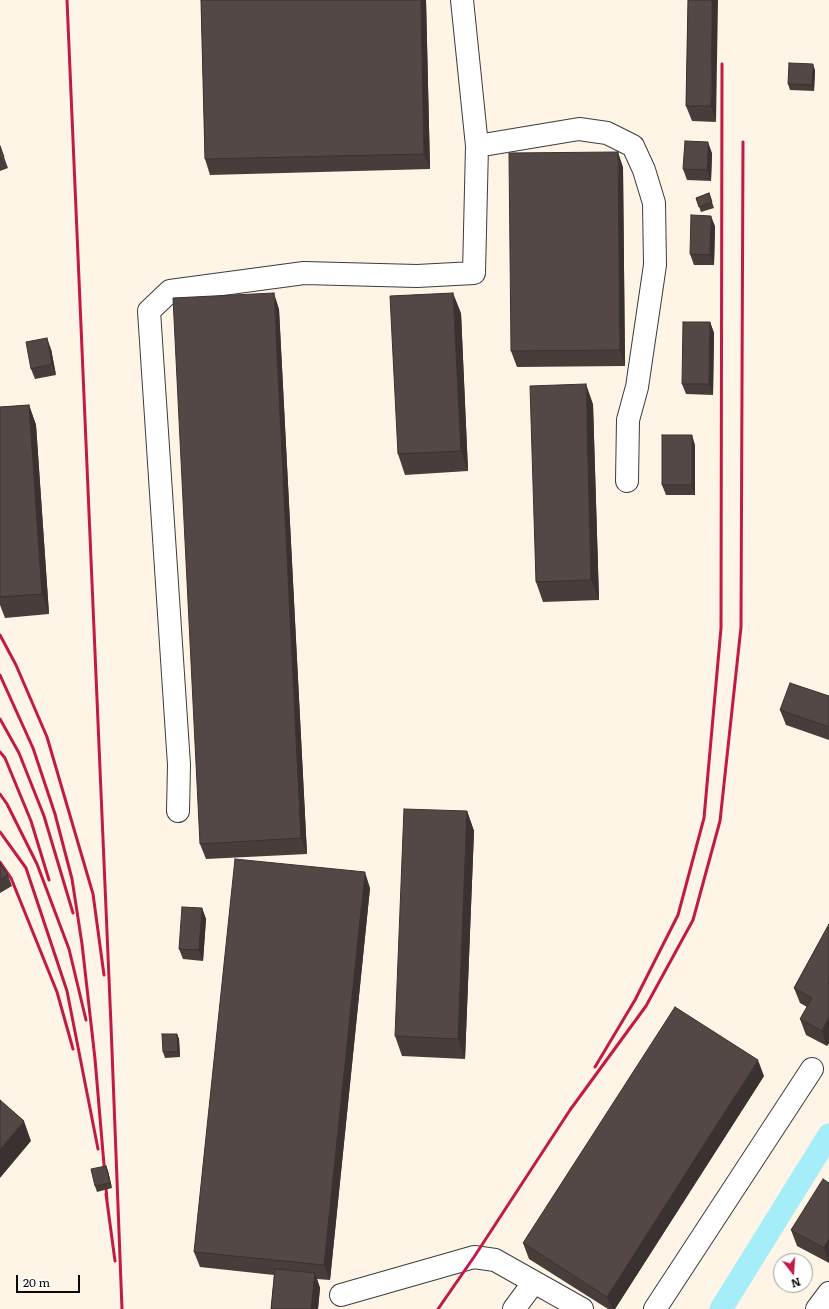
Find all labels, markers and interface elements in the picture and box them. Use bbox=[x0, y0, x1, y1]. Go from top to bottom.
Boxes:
north arrow bbox=[773, 1253, 813, 1293]
scale bar bbox=[18, 1267, 82, 1293]
text: 20 m bbox=[23, 1273, 50, 1291]
text: N bbox=[789, 1275, 803, 1293]

